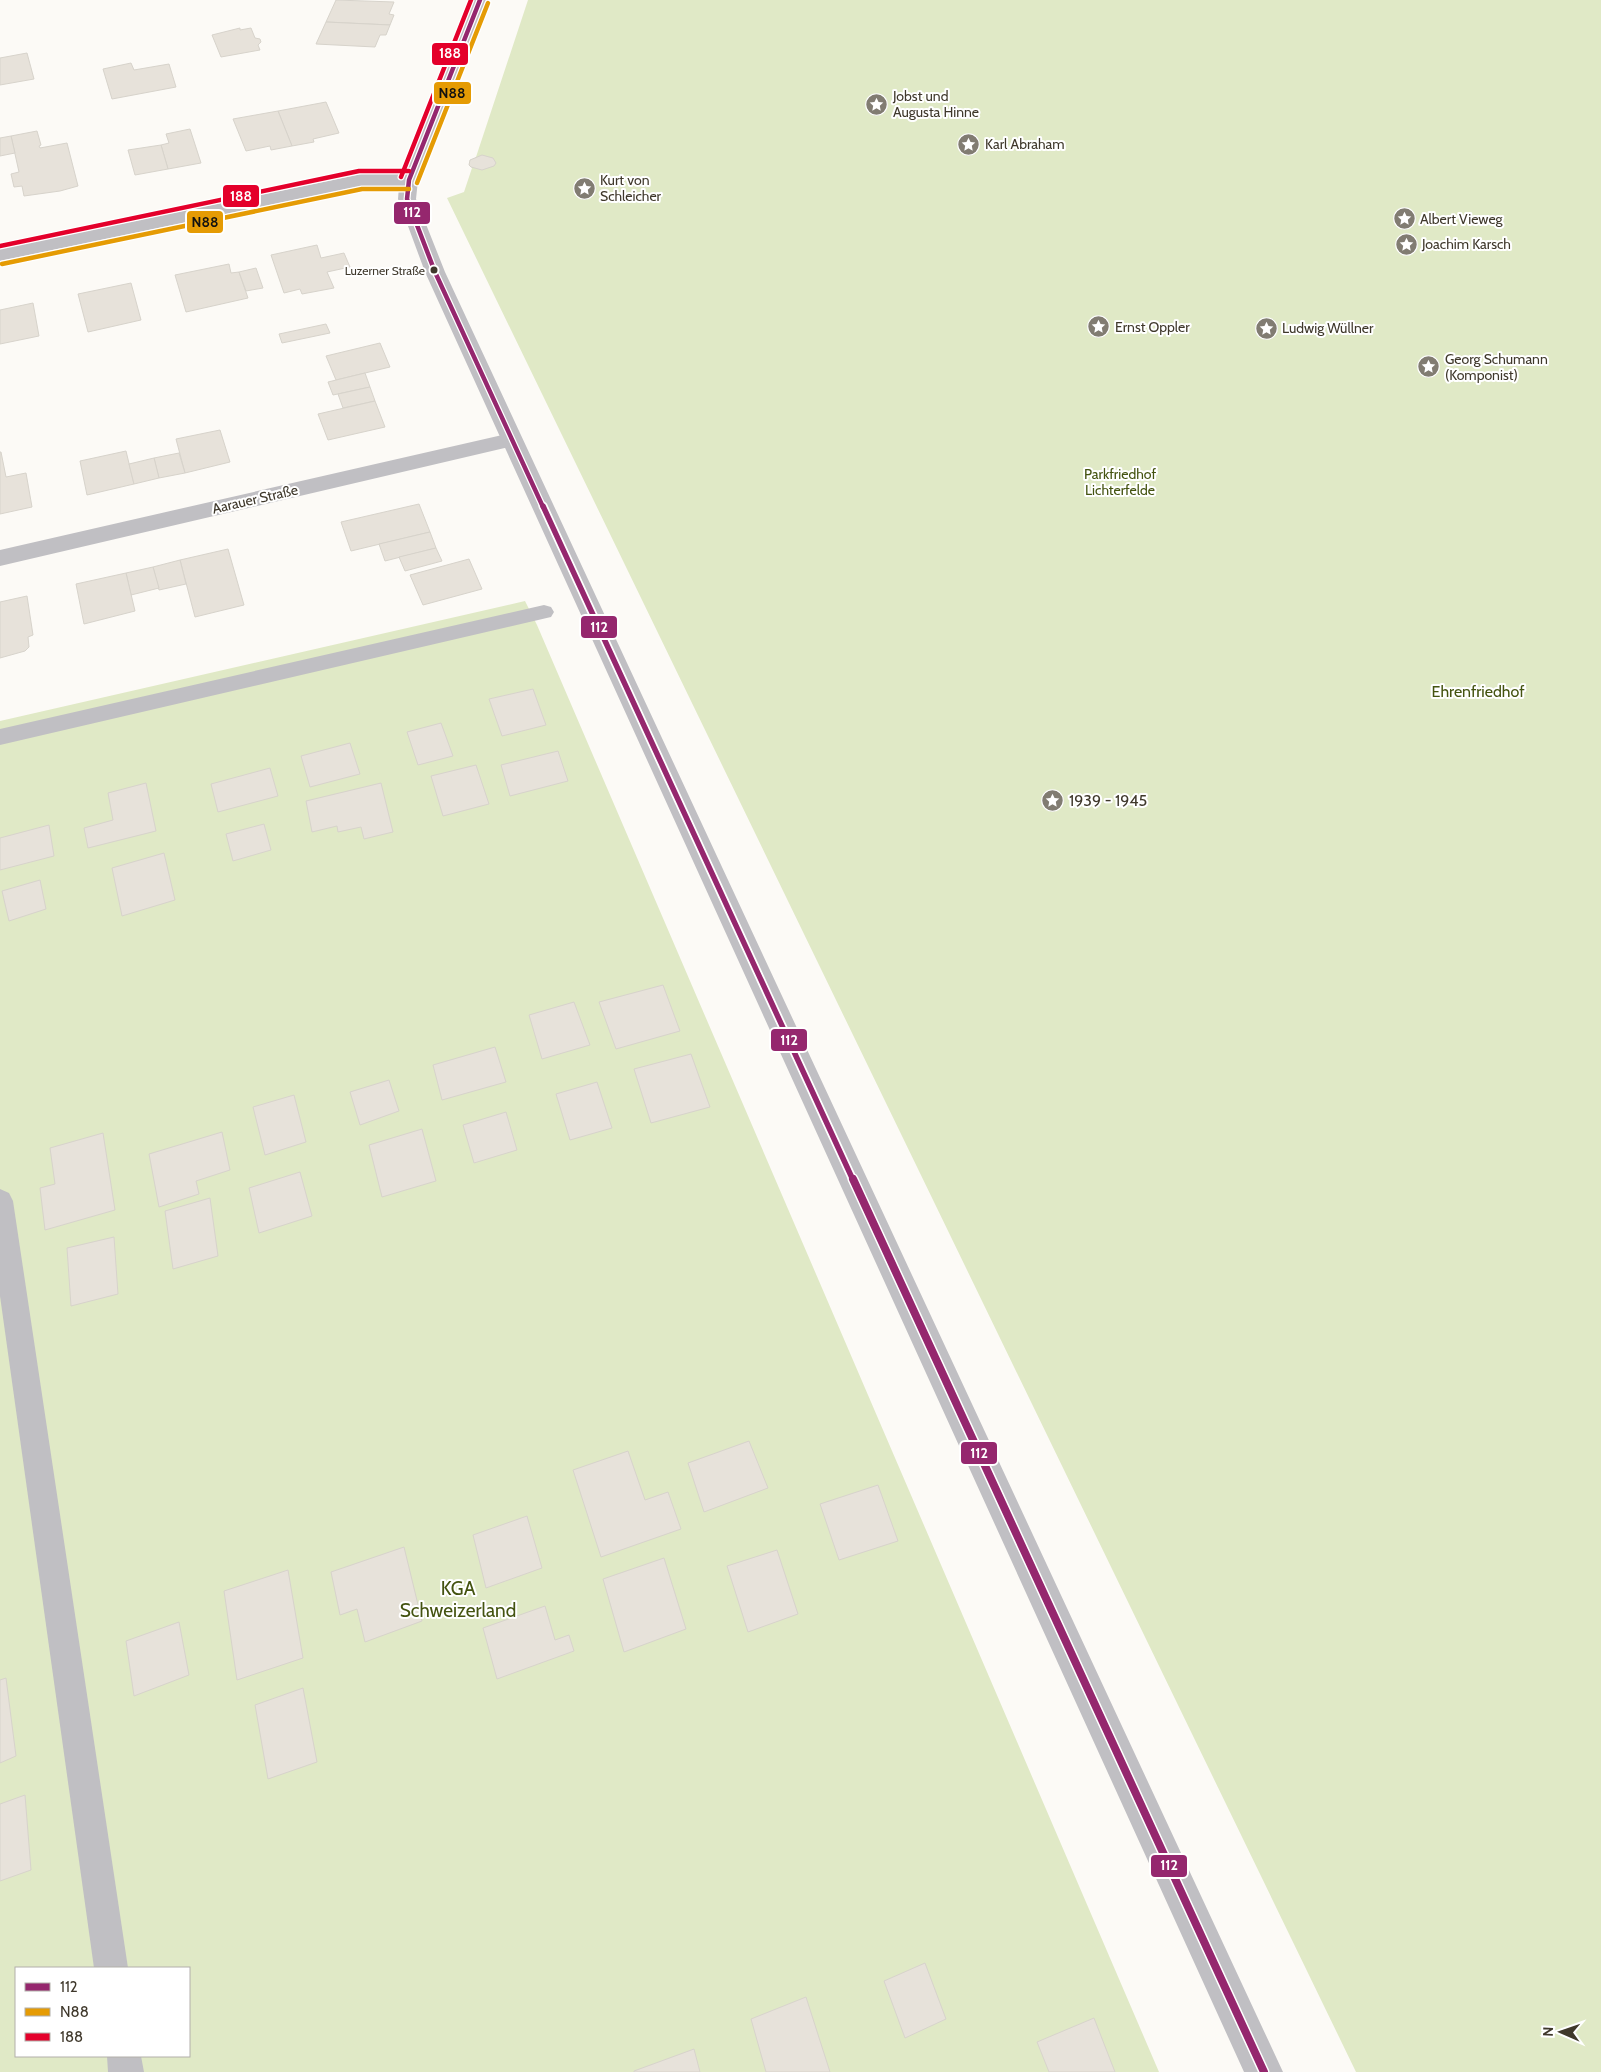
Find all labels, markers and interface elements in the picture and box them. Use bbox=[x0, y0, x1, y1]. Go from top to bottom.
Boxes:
line badge: 188 bbox=[431, 42, 469, 66]
text: 188 bbox=[439, 44, 461, 62]
line badge: N88 bbox=[433, 81, 472, 105]
text: N88 bbox=[439, 84, 465, 102]
place label: Jobst und Augusta Hinne bbox=[892, 87, 979, 121]
place icon: Jobst und Augusta Hinne bbox=[865, 92, 889, 116]
place icon: Karl Abraham bbox=[957, 132, 981, 156]
place label: Karl Abraham bbox=[985, 135, 1065, 153]
place label: Kurt von Schleicher bbox=[600, 171, 662, 205]
place icon: Kurt von Schleicher bbox=[572, 176, 596, 200]
line badge: 188 bbox=[222, 184, 260, 208]
text: 188 bbox=[230, 187, 252, 205]
line badge: 112 bbox=[393, 201, 431, 225]
text: 112 bbox=[403, 203, 421, 221]
place icon: Albert Vieweg bbox=[1392, 207, 1416, 231]
line badge: N88 bbox=[186, 210, 224, 234]
place label: Albert Vieweg bbox=[1420, 210, 1504, 228]
text: N88 bbox=[192, 213, 218, 231]
place icon: Joachim Karsch bbox=[1394, 232, 1418, 256]
place label: Joachim Karsch bbox=[1421, 235, 1511, 253]
place label: Luzerner Straße bbox=[345, 263, 425, 278]
marker: Luzerner Straße bbox=[429, 265, 439, 275]
place icon: Ernst Oppler bbox=[1087, 315, 1111, 339]
place icon: Ludwig Wüllner bbox=[1254, 316, 1278, 340]
place label: Ernst Oppler bbox=[1115, 318, 1190, 336]
place label: Ludwig Wüllner bbox=[1282, 319, 1374, 337]
place label: Georg Schumann (Komponist) bbox=[1445, 350, 1548, 384]
place icon: Georg Schumann (Komponist) bbox=[1417, 355, 1441, 379]
park label: Parkfriedhof Lichterfelde bbox=[1084, 465, 1156, 499]
street label: Aarauer Straße bbox=[210, 480, 300, 518]
line badge: 112 bbox=[580, 615, 618, 639]
text: 112 bbox=[590, 618, 608, 636]
park label: Ehrenfriedhof bbox=[1432, 682, 1525, 701]
place icon: 1939 - 1945 bbox=[1041, 788, 1065, 812]
place label: 1939 - 1945 bbox=[1069, 791, 1147, 810]
line badge: 112 bbox=[770, 1028, 808, 1052]
text: 112 bbox=[780, 1031, 798, 1049]
line badge: 112 bbox=[960, 1441, 998, 1465]
text: 112 bbox=[970, 1444, 988, 1462]
park label: KGA Schweizerland bbox=[400, 1577, 516, 1622]
line badge: 112 bbox=[1150, 1854, 1188, 1878]
text: 112 bbox=[1160, 1856, 1178, 1874]
legend bbox=[15, 1967, 190, 2057]
text: 112 bbox=[60, 1978, 78, 1996]
text: N88 bbox=[60, 2003, 89, 2021]
north arrow bbox=[1536, 2007, 1586, 2057]
text: N bbox=[1539, 2026, 1557, 2037]
text: 188 bbox=[60, 2028, 83, 2046]

